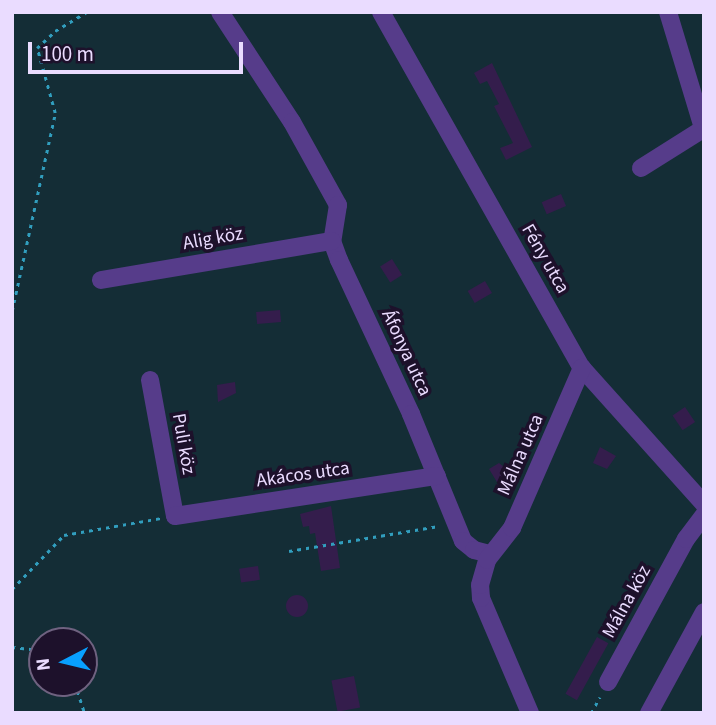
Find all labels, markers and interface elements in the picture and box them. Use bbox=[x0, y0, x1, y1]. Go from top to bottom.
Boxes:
scale bar bbox=[32, 28, 247, 72]
text: 100 m bbox=[41, 39, 94, 69]
street label: Fény utca bbox=[516, 220, 574, 298]
street label: Alig köz bbox=[181, 223, 245, 255]
street label: Áfonya utca bbox=[376, 306, 436, 400]
street label: Málna utca bbox=[493, 411, 549, 499]
street label: Puli köz bbox=[166, 412, 200, 476]
street label: Akácos utca bbox=[255, 457, 351, 493]
street label: Málna köz bbox=[598, 562, 656, 642]
north arrow bbox=[28, 627, 98, 697]
text: N bbox=[29, 656, 58, 672]

